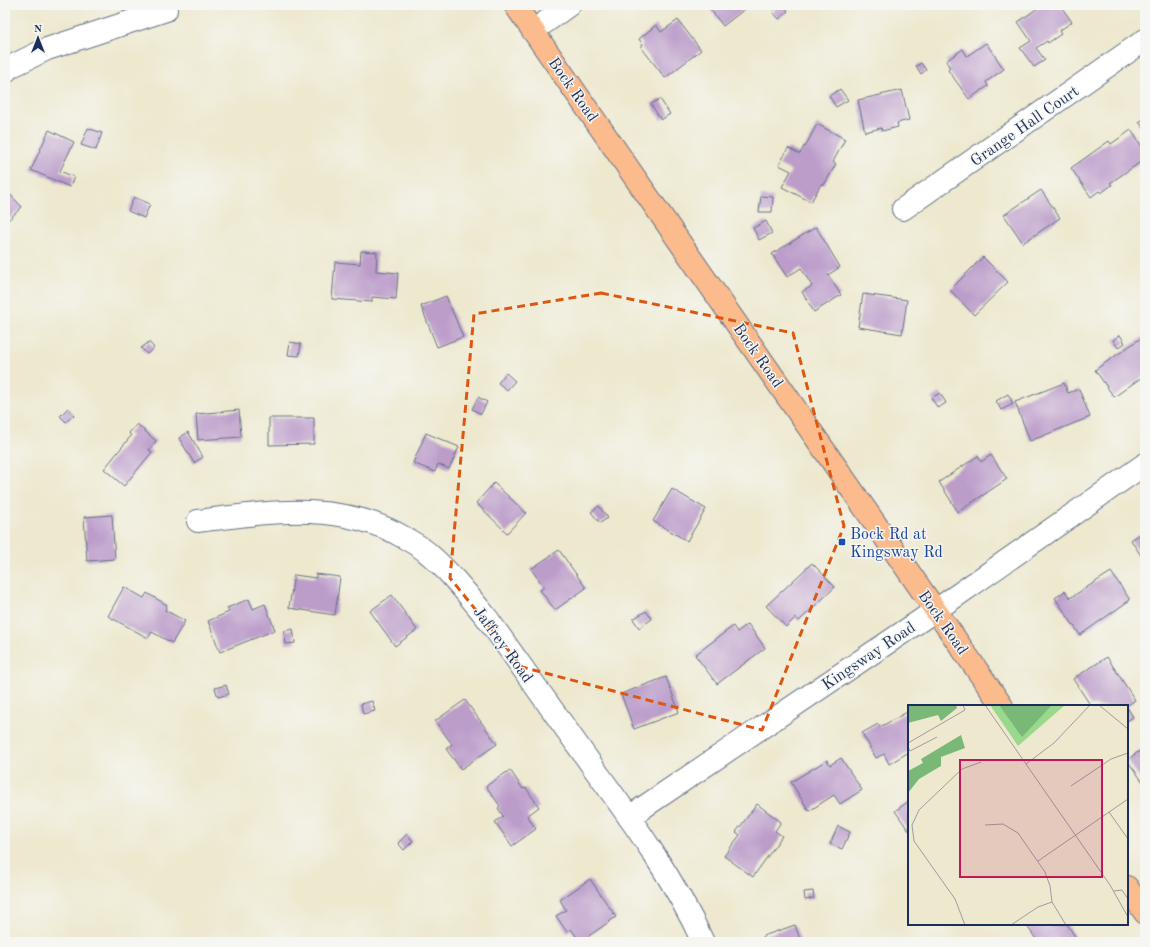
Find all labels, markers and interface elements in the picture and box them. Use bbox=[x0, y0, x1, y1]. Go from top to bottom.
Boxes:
north arrow bbox=[18, 18, 58, 58]
text: N bbox=[34, 24, 43, 35]
street label: Bock Road bbox=[544, 55, 600, 125]
street label: Grange Hall Court bbox=[968, 83, 1083, 170]
street label: Bock Road bbox=[729, 321, 785, 391]
place label: Bock Rd at Kingsway Rd bbox=[850, 527, 943, 561]
marker: Bock Rd at Kingsway Rd bbox=[837, 537, 847, 547]
street label: Bock Road bbox=[914, 588, 970, 658]
street label: Jaffrey Road bbox=[470, 604, 535, 686]
street label: Kingsway Road bbox=[820, 620, 919, 694]
inset map bbox=[908, 705, 1128, 925]

